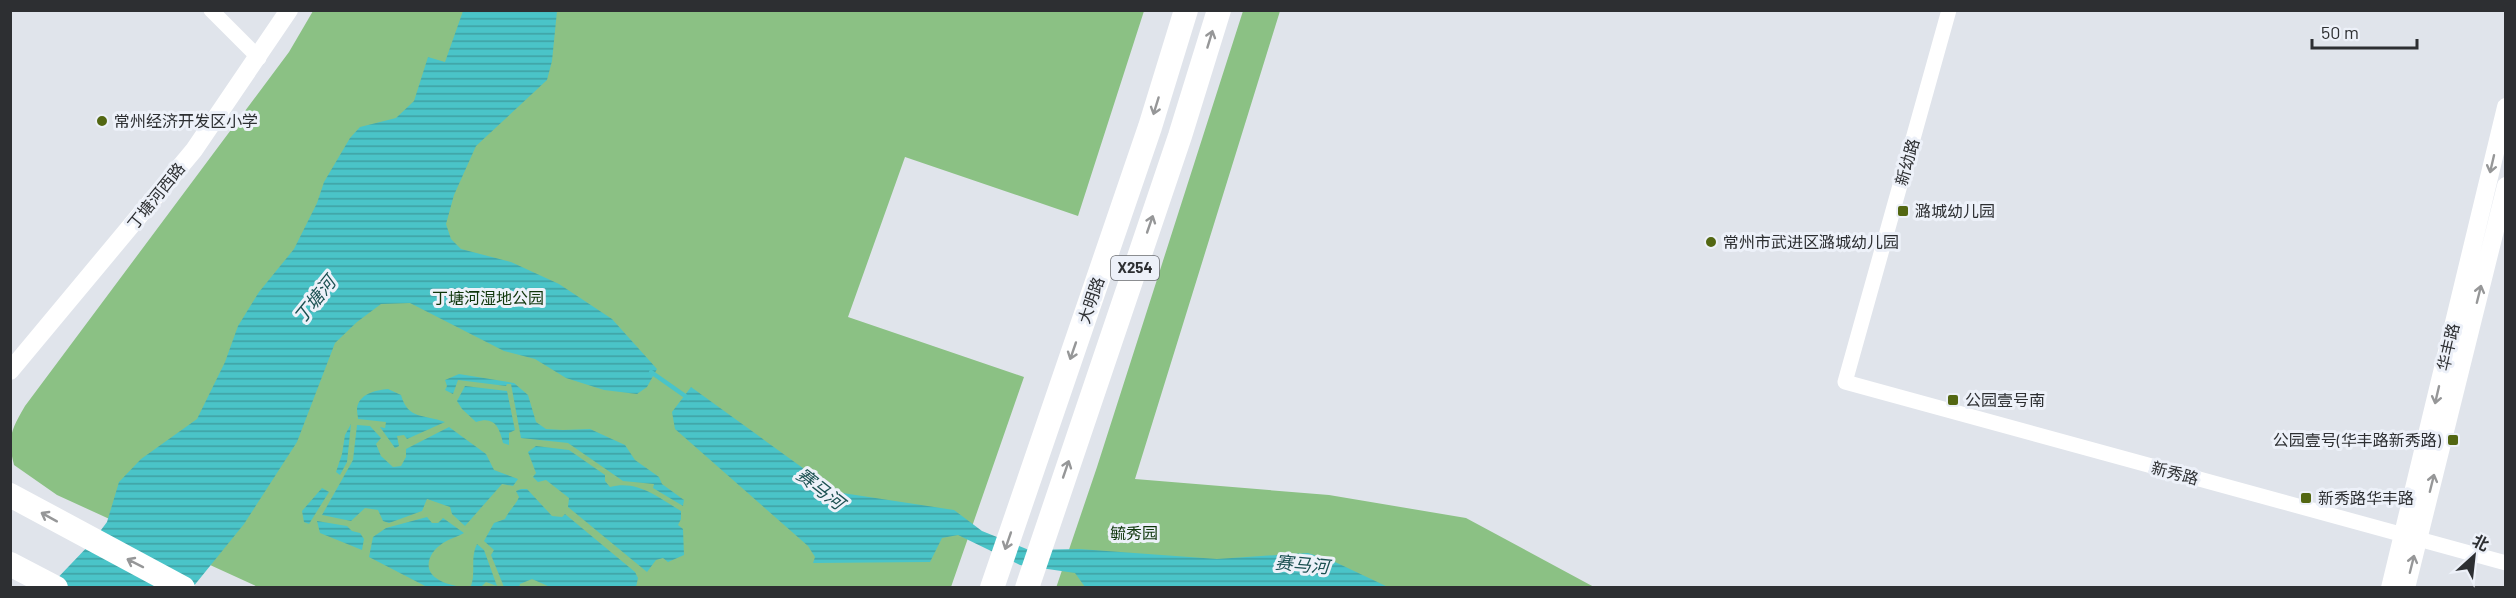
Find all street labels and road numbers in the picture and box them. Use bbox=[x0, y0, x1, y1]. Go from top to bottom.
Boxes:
street label: 新幼路 bbox=[1891, 136, 1922, 188]
street label: 丁塘河西路 bbox=[123, 159, 188, 233]
road number: X254 bbox=[1111, 256, 1159, 280]
street label: 大明路 bbox=[1074, 274, 1107, 326]
street label: 华丰路 bbox=[2433, 321, 2462, 372]
street label: 新秀路 bbox=[2149, 457, 2201, 488]

